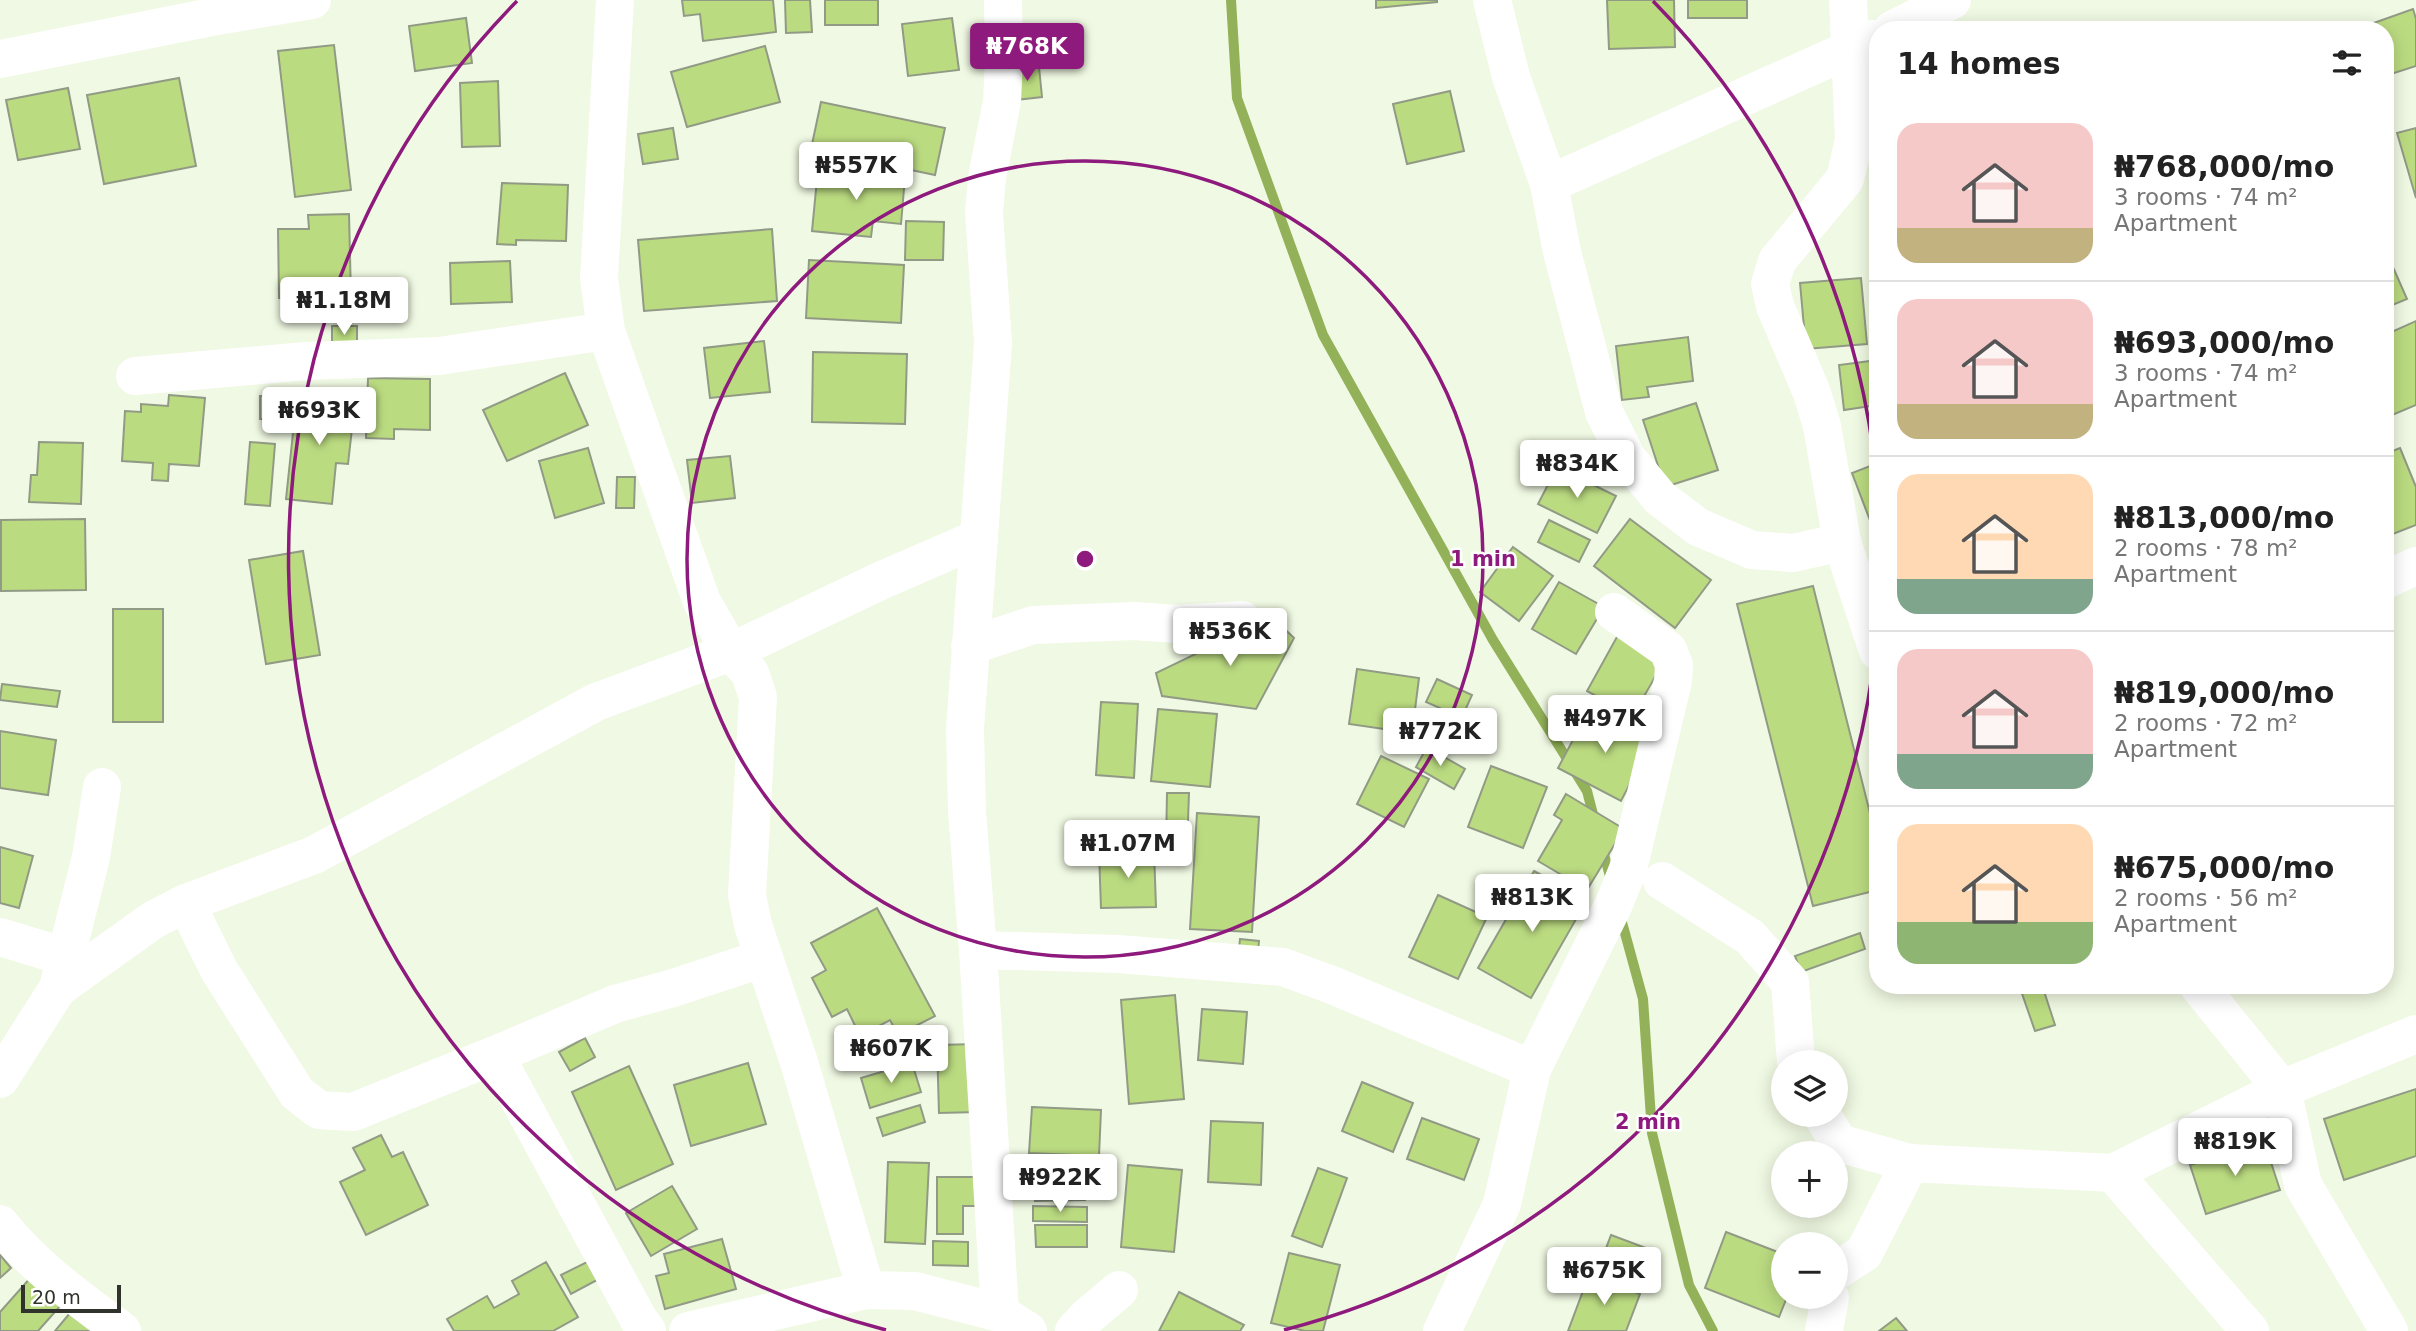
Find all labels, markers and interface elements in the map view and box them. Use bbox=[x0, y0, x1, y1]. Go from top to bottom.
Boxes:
pin: ₦768K bbox=[978, 24, 1076, 83]
text: ₦768K bbox=[986, 33, 1068, 59]
icon: filters bbox=[2328, 44, 2366, 82]
text: 14 homes bbox=[1897, 46, 2061, 81]
pin: ₦557K bbox=[807, 142, 905, 202]
text: ₦768,000/mo bbox=[2114, 149, 2334, 184]
icon: home bbox=[1953, 151, 2037, 235]
text: ₦557K bbox=[815, 152, 897, 178]
text: 3 rooms · 74 m² bbox=[2114, 184, 2298, 210]
text: Apartment bbox=[2114, 210, 2237, 236]
pin: ₦1.18M bbox=[287, 278, 401, 337]
text: ₦1.18M bbox=[296, 287, 392, 313]
text: ₦693,000/mo bbox=[2114, 325, 2334, 360]
icon: home bbox=[1953, 327, 2037, 411]
text: 3 rooms · 74 m² bbox=[2114, 360, 2298, 386]
text: Apartment bbox=[2114, 386, 2237, 412]
pin: ₦693K bbox=[270, 388, 368, 447]
text: ₦693K bbox=[278, 397, 360, 423]
pin: ₦834K bbox=[1528, 440, 1626, 500]
text: ₦834K bbox=[1536, 450, 1618, 476]
text: ₦813,000/mo bbox=[2114, 500, 2334, 535]
icon: home bbox=[1953, 502, 2037, 586]
text: 2 rooms · 78 m² bbox=[2114, 535, 2298, 561]
centre of rings bbox=[1073, 547, 1097, 571]
text: 1 min bbox=[1450, 547, 1516, 571]
text: Apartment bbox=[2114, 561, 2237, 587]
pin: ₦536K bbox=[1181, 608, 1279, 668]
text: ₦536K bbox=[1189, 618, 1271, 644]
text: ₦819,000/mo bbox=[2114, 675, 2334, 710]
icon: home bbox=[1953, 677, 2037, 761]
pin: ₦497K bbox=[1556, 696, 1654, 755]
text: ₦497K bbox=[1564, 705, 1646, 731]
pin: ₦772K bbox=[1391, 708, 1489, 768]
text: 2 rooms · 72 m² bbox=[2114, 710, 2298, 736]
text: ₦772K bbox=[1399, 718, 1481, 744]
text: Apartment bbox=[2114, 736, 2237, 762]
pin: ₦1.07M bbox=[1071, 820, 1185, 880]
text: ₦1.07M bbox=[1080, 830, 1176, 856]
text: ₦675,000/mo bbox=[2114, 850, 2334, 885]
icon: home bbox=[1953, 852, 2037, 936]
pin: ₦813K bbox=[1483, 874, 1581, 934]
text: ₦813K bbox=[1491, 884, 1573, 910]
text: 2 rooms · 56 m² bbox=[2114, 885, 2298, 911]
text: Apartment bbox=[2114, 911, 2237, 937]
pin: ₦607K bbox=[842, 1026, 940, 1085]
text: ₦607K bbox=[850, 1035, 932, 1061]
map controls bbox=[1771, 1050, 1848, 1309]
button: layers bbox=[1771, 1050, 1848, 1127]
text: 2 min bbox=[1615, 1110, 1681, 1134]
pin: ₦819K bbox=[2186, 1118, 2284, 1178]
text: ₦819K bbox=[2194, 1128, 2276, 1154]
button: + bbox=[1771, 1141, 1848, 1218]
pin: ₦922K bbox=[1011, 1154, 1109, 1214]
text: ₦922K bbox=[1019, 1164, 1101, 1190]
button: − bbox=[1771, 1232, 1848, 1309]
pin: ₦675K bbox=[1555, 1248, 1653, 1307]
text: ₦675K bbox=[1563, 1257, 1645, 1283]
scale bar bbox=[21, 1282, 121, 1314]
text: 20 m bbox=[32, 1286, 81, 1308]

